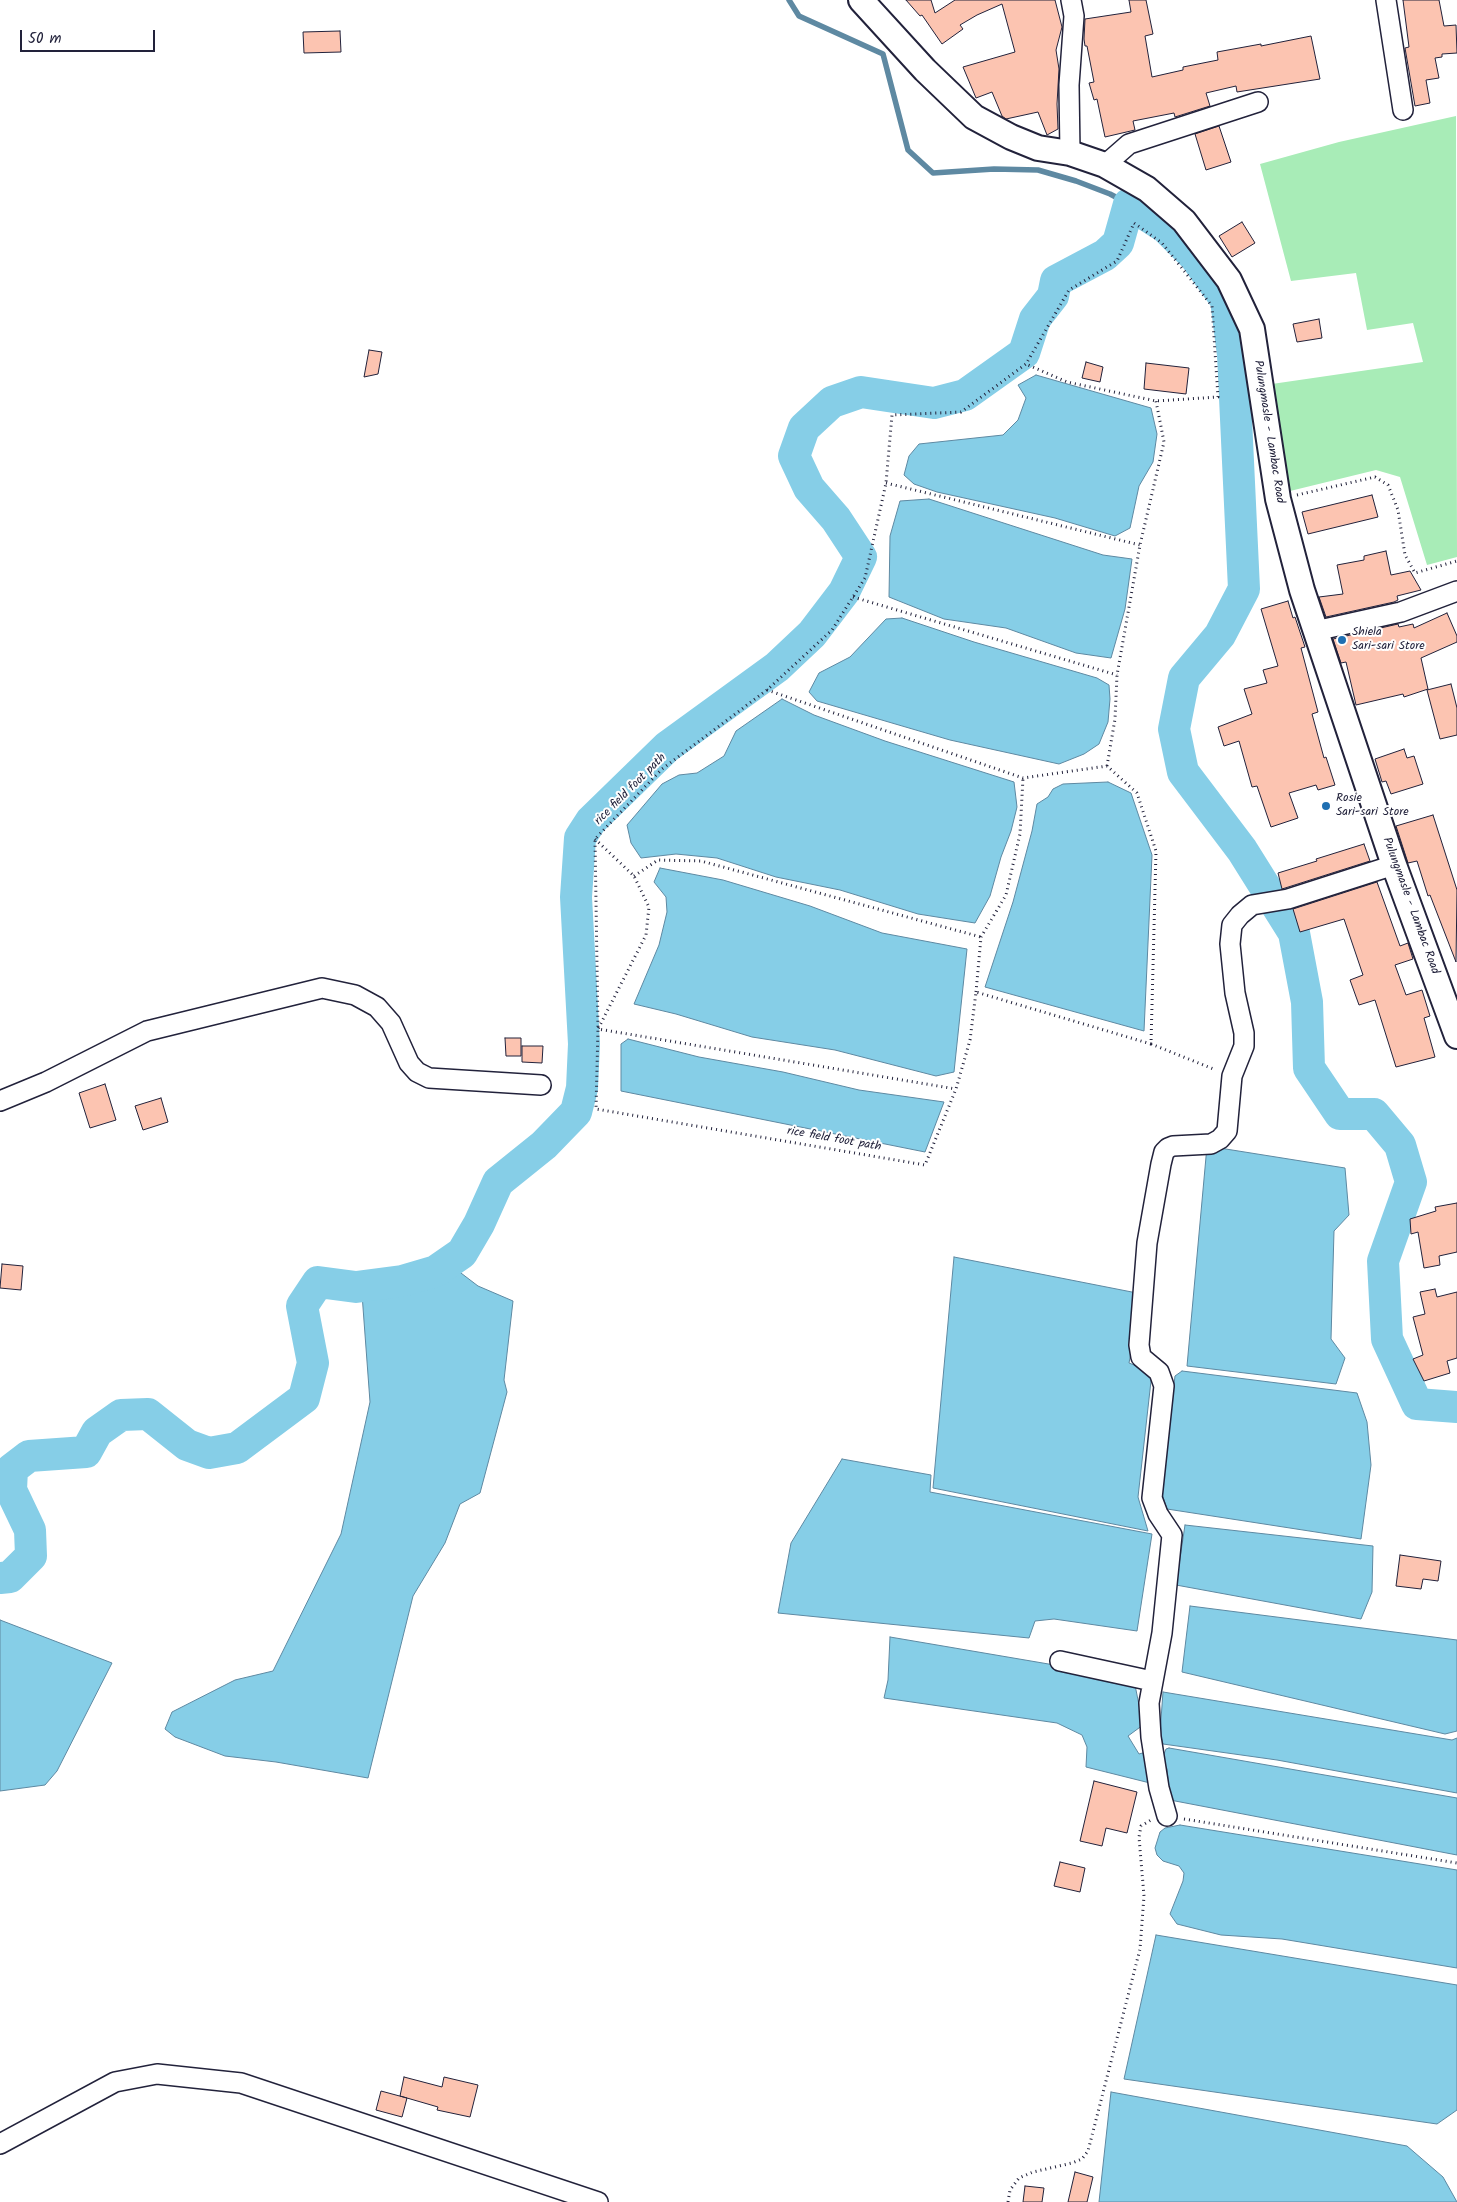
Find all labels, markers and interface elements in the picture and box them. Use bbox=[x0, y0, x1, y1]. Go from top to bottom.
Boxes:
scale bar bbox=[22, 20, 158, 52]
text: 50 m bbox=[28, 27, 62, 51]
street label: Pulungmasle - Lambac Road bbox=[1250, 359, 1286, 505]
place label: Shiela Sari-sari Store bbox=[1352, 626, 1425, 654]
marker: Shiela Sari-sari Store bbox=[1336, 634, 1348, 646]
street label: rice field foot path bbox=[592, 751, 670, 829]
place label: Rosie Sari-sari Store bbox=[1336, 792, 1409, 820]
marker: Rosie Sari-sari Store bbox=[1320, 800, 1332, 812]
street label: Pulungmasle - Lambac Road bbox=[1378, 836, 1442, 976]
street label: rice field foot path bbox=[786, 1125, 882, 1155]

